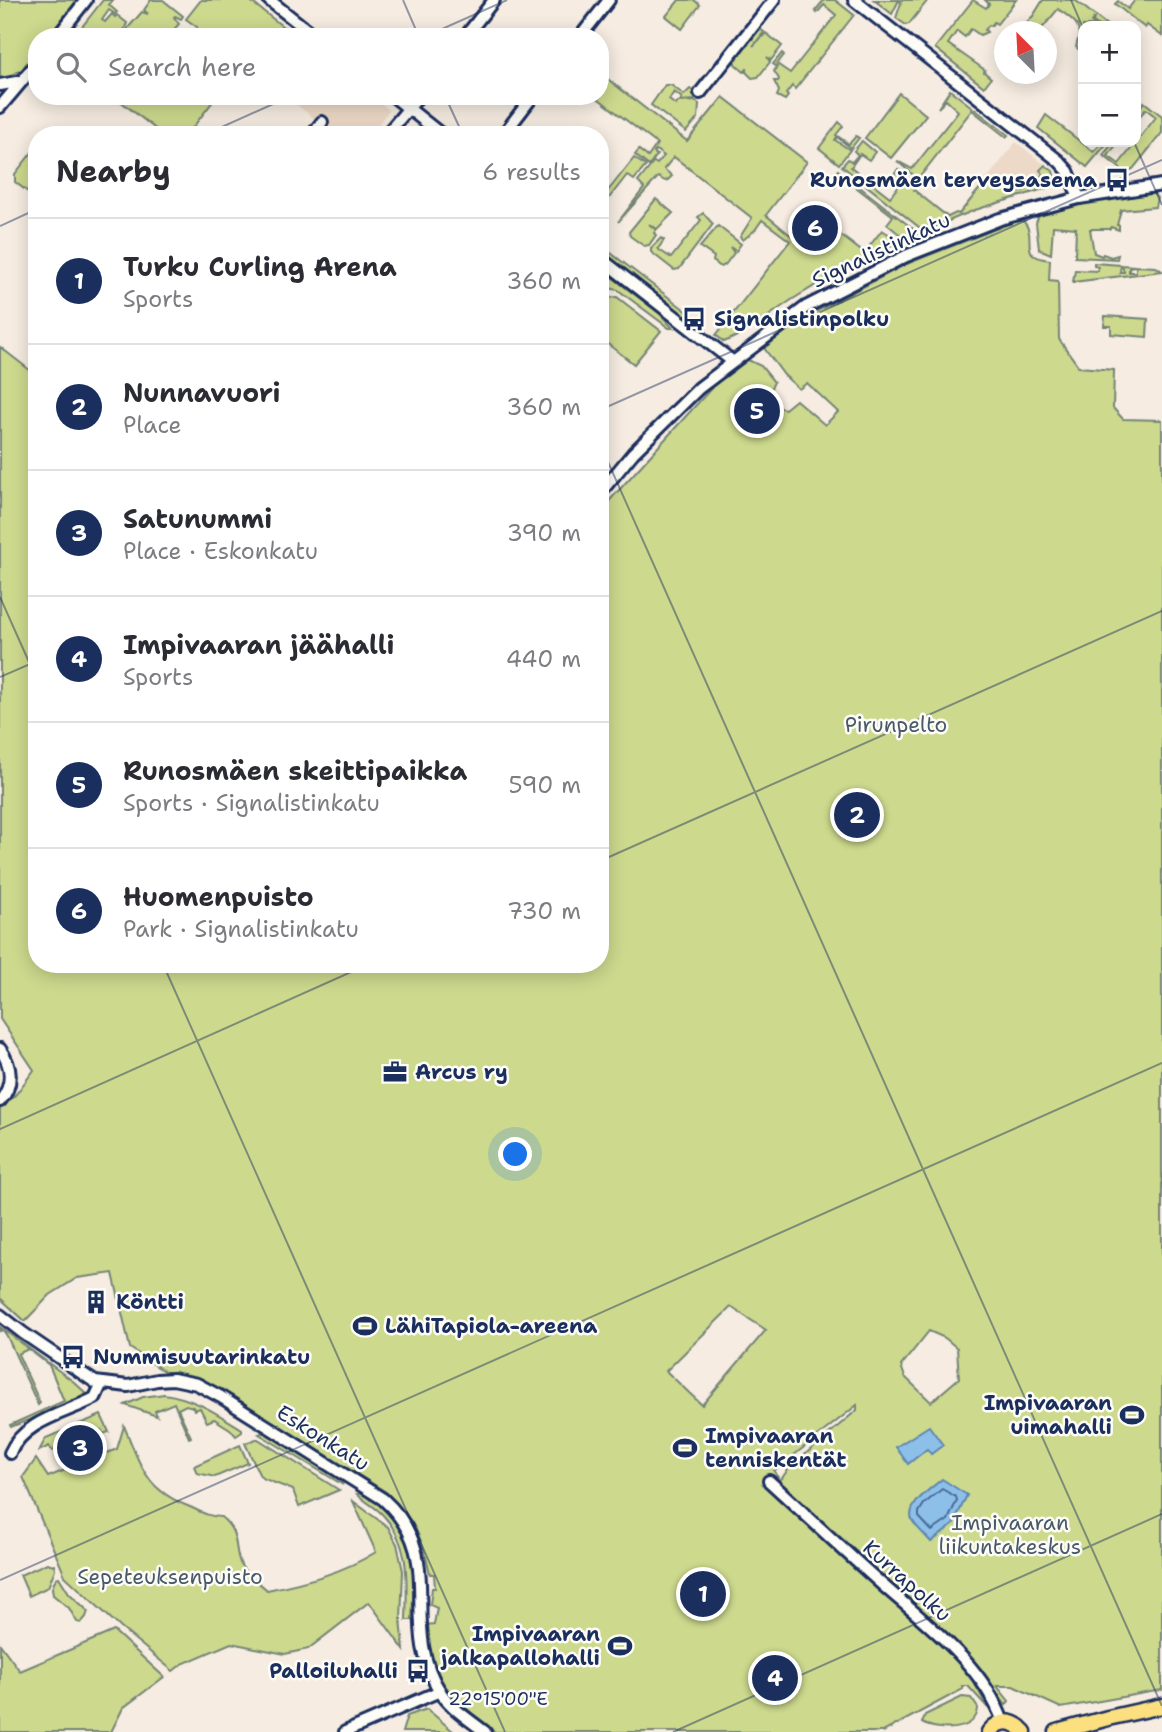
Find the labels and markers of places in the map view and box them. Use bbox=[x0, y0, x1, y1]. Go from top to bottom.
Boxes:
place label: Runosmäen terveysasema bbox=[810, 166, 1098, 194]
bus stop icon: Runosmäen terveysasema bbox=[1103, 166, 1131, 194]
pin: 6 bbox=[792, 202, 838, 254]
bus stop icon: Signalistinpolku bbox=[680, 305, 708, 333]
place label: Signalistinpolku bbox=[714, 305, 889, 333]
pin: 5 bbox=[734, 385, 780, 437]
pin: 2 bbox=[834, 789, 880, 841]
office icon: Arcus ry bbox=[381, 1058, 409, 1086]
place label: Arcus ry bbox=[415, 1058, 508, 1086]
building icon: Köntti bbox=[82, 1288, 110, 1316]
place label: Köntti bbox=[116, 1288, 184, 1316]
sports icon: LähiTapiola-areena bbox=[351, 1312, 379, 1340]
place label: LähiTapiola-areena bbox=[385, 1312, 598, 1340]
bus stop icon: Nummisuutarinkatu bbox=[59, 1343, 87, 1371]
place label: Nummisuutarinkatu bbox=[93, 1343, 310, 1371]
place label: Impivaaran uimahalli bbox=[984, 1389, 1112, 1441]
sports icon: Impivaaran uimahalli bbox=[1118, 1401, 1146, 1429]
pin: 3 bbox=[57, 1422, 103, 1474]
place label: Impivaaran tenniskentät bbox=[705, 1422, 847, 1474]
sports icon: Impivaaran tenniskentät bbox=[671, 1434, 699, 1462]
pin: 1 bbox=[680, 1568, 726, 1620]
place label: Impivaaran jalkapallohalli bbox=[440, 1620, 600, 1672]
sports icon: Impivaaran jalkapallohalli bbox=[606, 1632, 634, 1660]
pin: 4 bbox=[752, 1652, 798, 1704]
place label: Palloiluhalli bbox=[269, 1657, 398, 1685]
bus stop icon: Palloiluhalli bbox=[404, 1657, 432, 1685]

